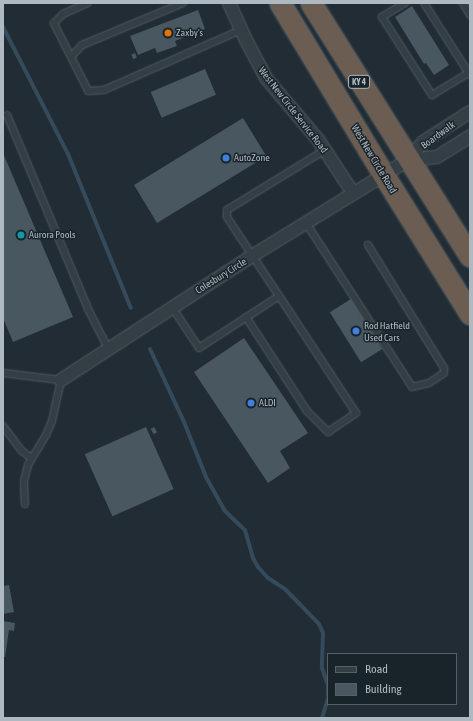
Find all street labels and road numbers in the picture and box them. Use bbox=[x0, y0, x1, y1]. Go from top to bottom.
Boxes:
street label: West New Circle Service Road bbox=[256, 65, 330, 155]
road number: KY 4 bbox=[348, 75, 370, 89]
street label: Boardwalk bbox=[419, 119, 457, 151]
street label: West New Circle Road bbox=[349, 123, 399, 195]
street label: Colesbury Circle bbox=[193, 255, 249, 297]

